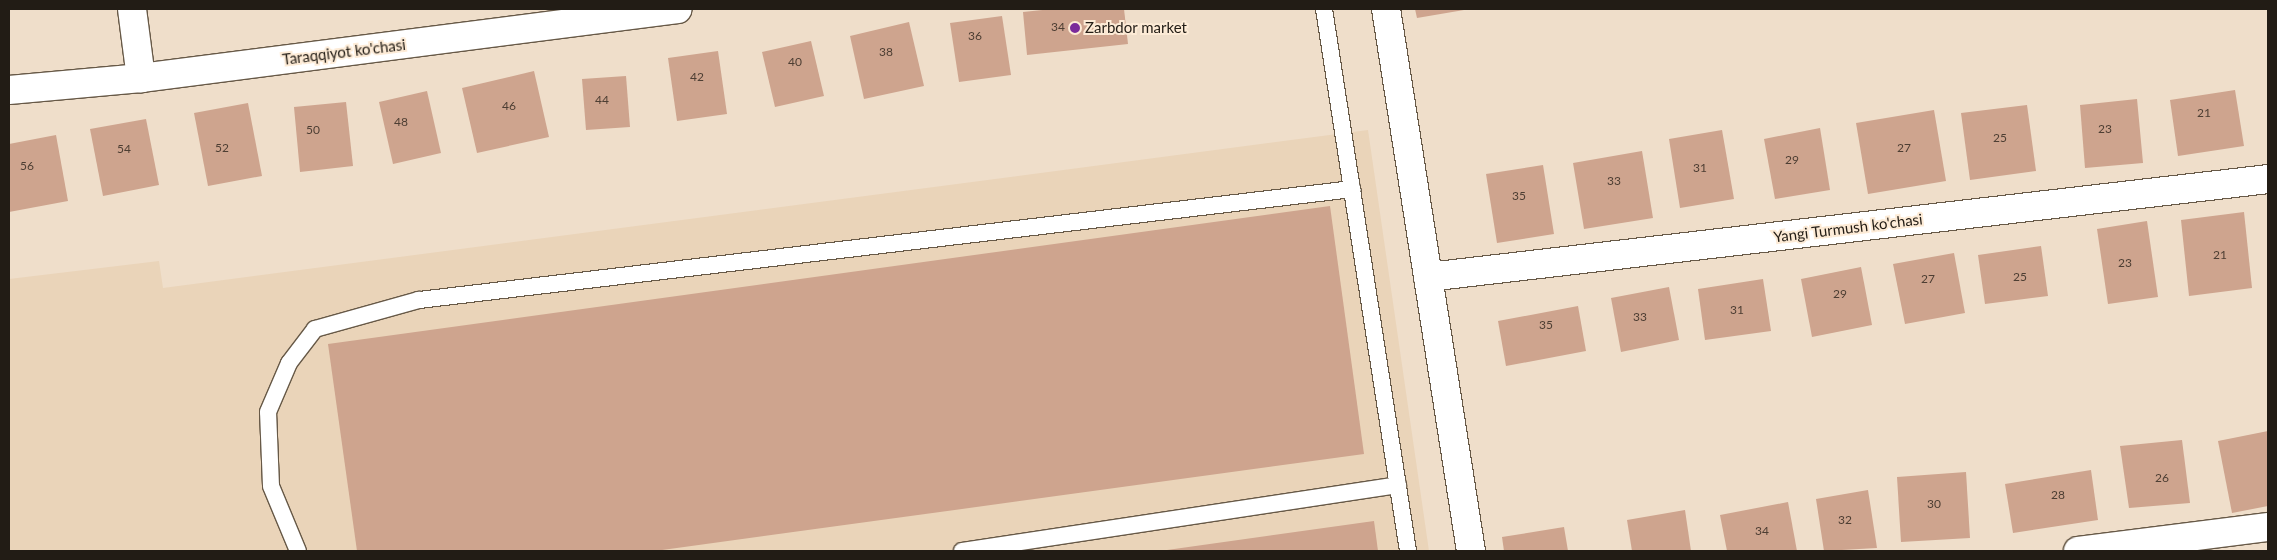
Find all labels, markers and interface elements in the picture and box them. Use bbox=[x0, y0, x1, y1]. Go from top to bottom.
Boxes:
place label: Zarbdor market bbox=[1085, 19, 1187, 37]
house number: 34 bbox=[1051, 20, 1065, 34]
marker: Zarbdor market bbox=[1069, 22, 1081, 34]
house number: 36 bbox=[968, 29, 982, 43]
street label: Taraqqiyot ko'chasi bbox=[281, 36, 407, 68]
house number: 38 bbox=[879, 45, 893, 59]
house number: 40 bbox=[788, 55, 802, 69]
house number: 42 bbox=[690, 70, 704, 84]
house number: 44 bbox=[595, 93, 609, 107]
house number: 46 bbox=[502, 99, 516, 113]
house number: 21 bbox=[2197, 106, 2211, 120]
house number: 48 bbox=[394, 115, 408, 129]
house number: 23 bbox=[2098, 122, 2112, 136]
house number: 50 bbox=[306, 123, 320, 137]
house number: 25 bbox=[1993, 131, 2007, 145]
house number: 52 bbox=[215, 141, 229, 155]
house number: 27 bbox=[1897, 141, 1911, 155]
house number: 54 bbox=[117, 142, 131, 156]
house number: 29 bbox=[1785, 153, 1799, 167]
house number: 56 bbox=[20, 159, 34, 173]
house number: 31 bbox=[1693, 161, 1707, 175]
house number: 33 bbox=[1607, 174, 1621, 188]
house number: 35 bbox=[1512, 189, 1526, 203]
street label: Yangi Turmush ko'chasi bbox=[1772, 210, 1924, 246]
house number: 21 bbox=[2213, 248, 2227, 262]
house number: 23 bbox=[2118, 256, 2132, 270]
house number: 25 bbox=[2013, 270, 2027, 284]
house number: 27 bbox=[1921, 272, 1935, 286]
house number: 29 bbox=[1833, 287, 1847, 301]
house number: 31 bbox=[1730, 303, 1744, 317]
house number: 33 bbox=[1633, 310, 1647, 324]
house number: 35 bbox=[1539, 318, 1553, 332]
house number: 26 bbox=[2155, 471, 2169, 485]
house number: 28 bbox=[2051, 488, 2065, 502]
house number: 30 bbox=[1927, 497, 1941, 511]
house number: 32 bbox=[1838, 513, 1852, 527]
house number: 34 bbox=[1755, 524, 1769, 538]

